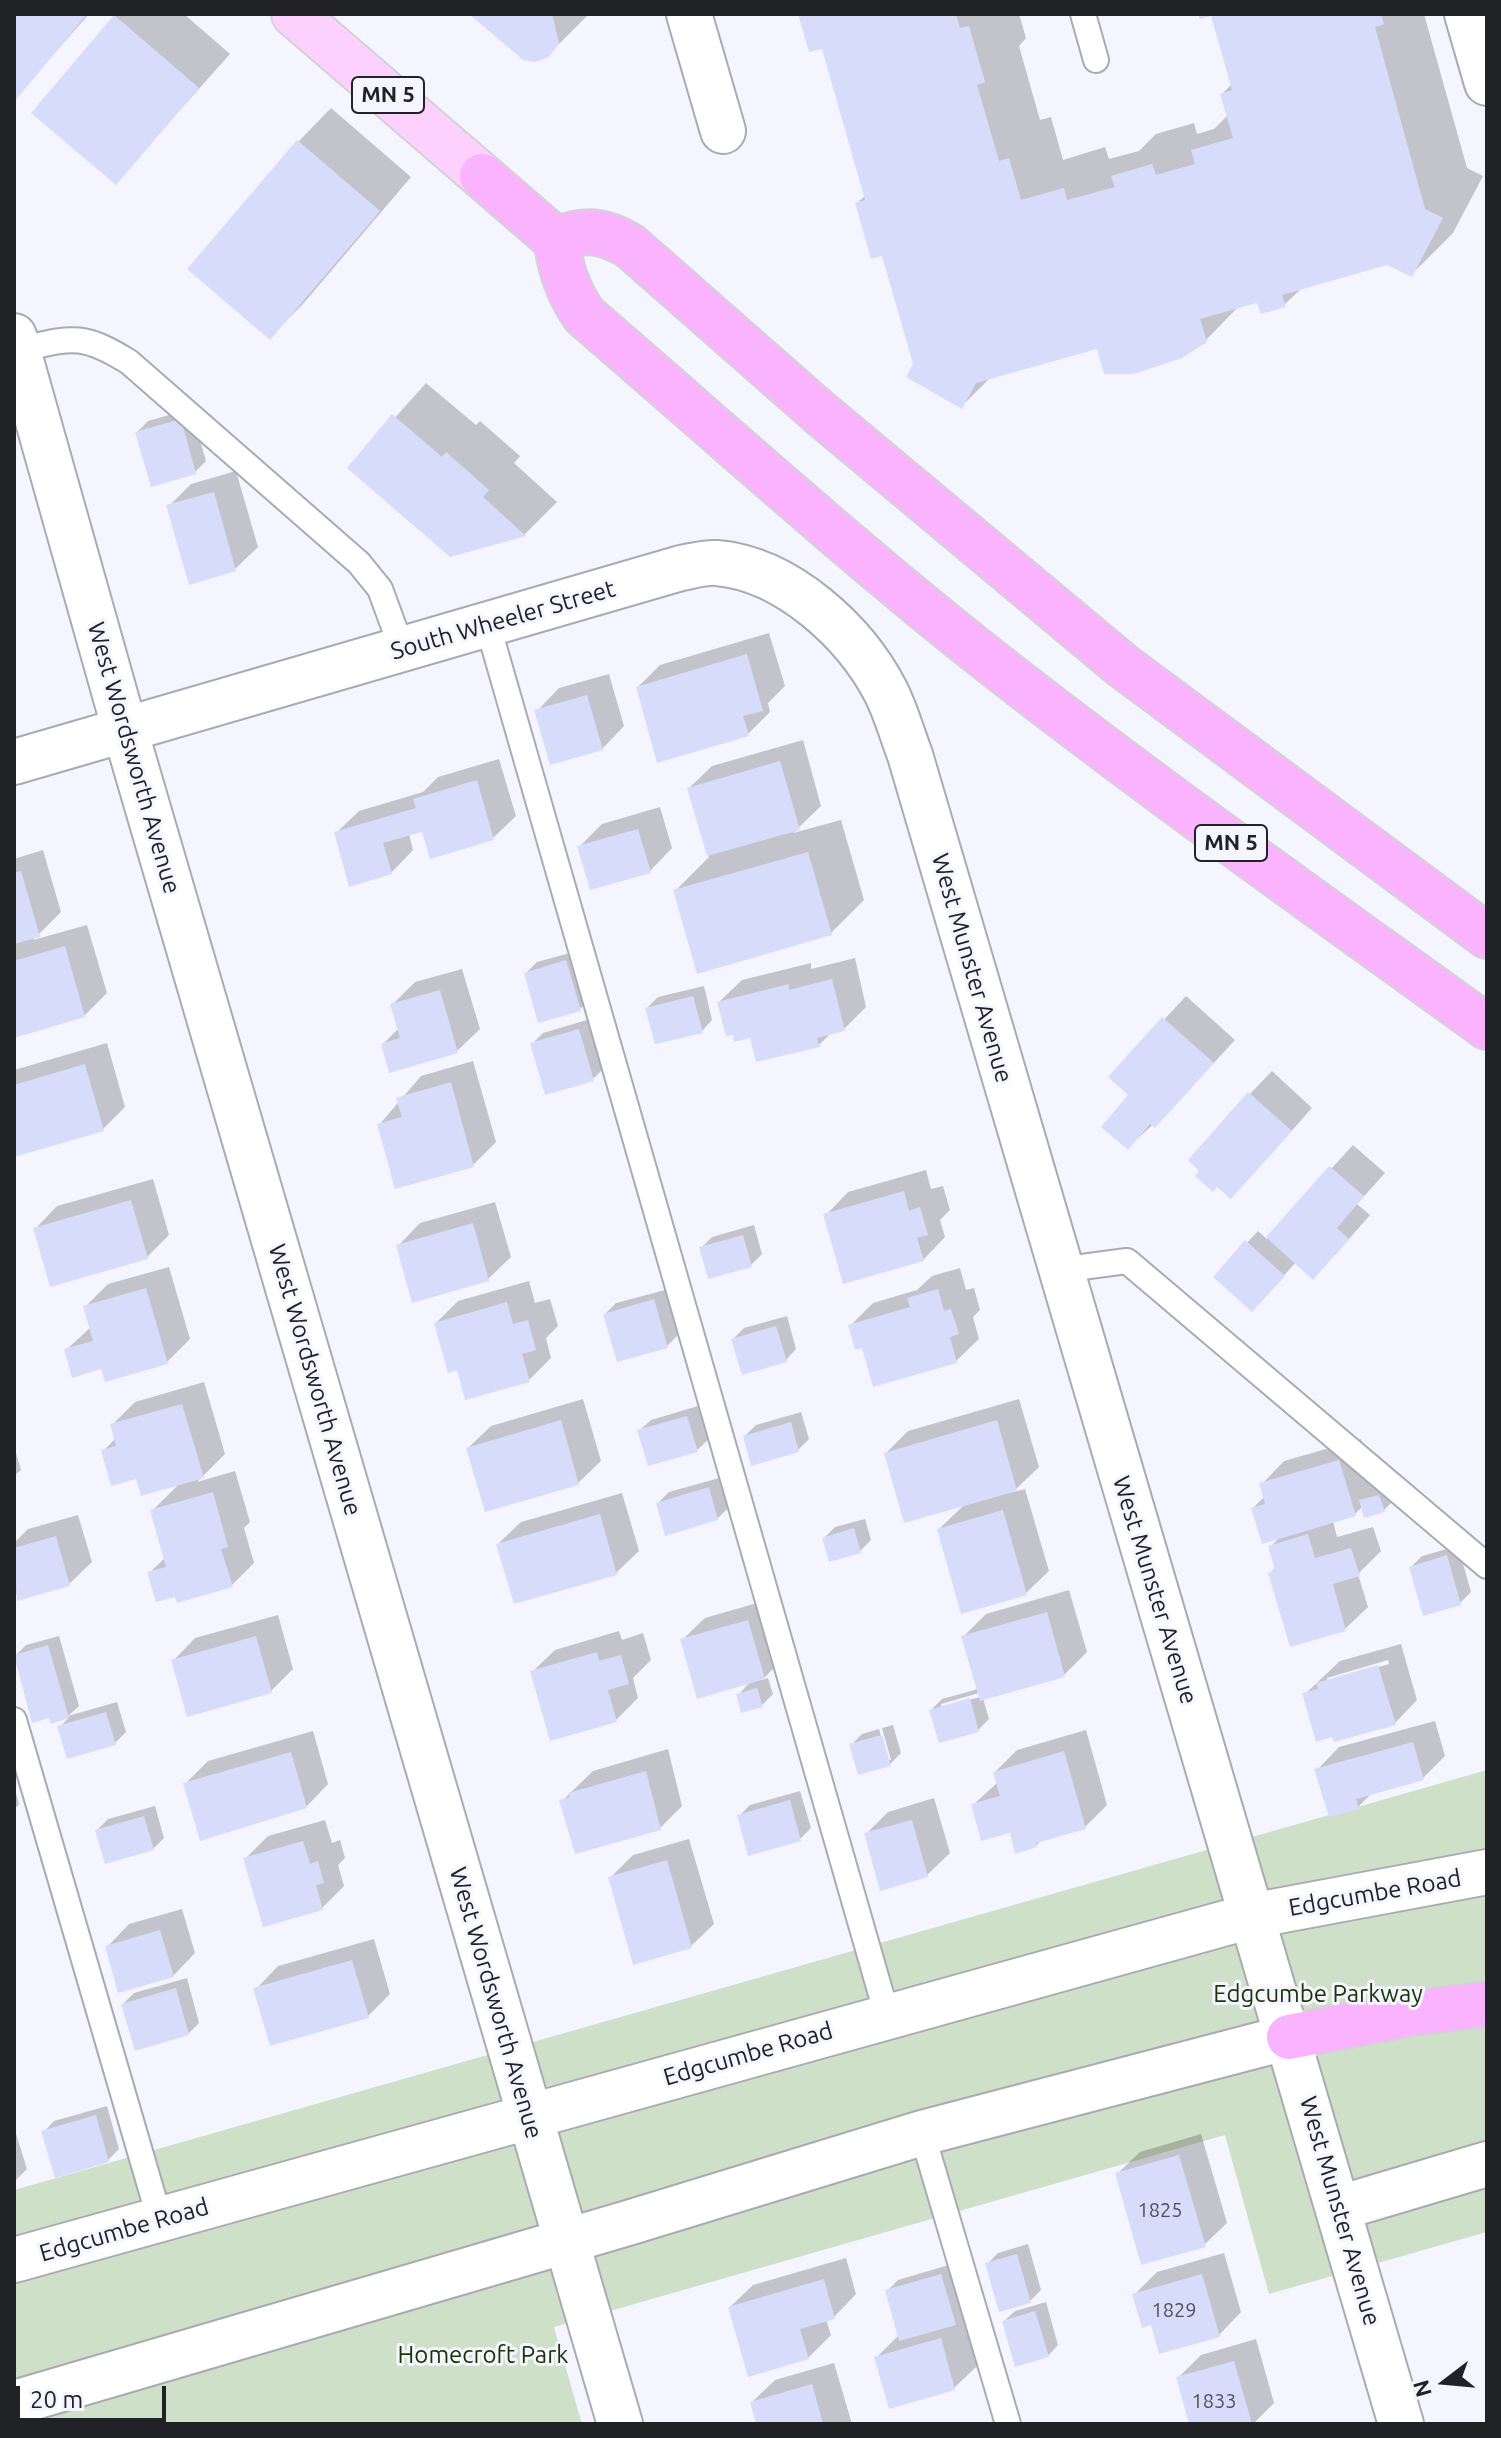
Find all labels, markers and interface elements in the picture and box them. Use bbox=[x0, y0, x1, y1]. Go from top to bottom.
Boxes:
road number: MN 5 bbox=[352, 77, 424, 113]
street label: South Wheeler Street bbox=[387, 574, 619, 666]
street label: West Wordsworth Avenue bbox=[81, 619, 187, 897]
road number: MN 5 bbox=[1195, 825, 1267, 861]
street label: West Munster Avenue bbox=[925, 850, 1019, 1086]
street label: West Wordsworth Avenue bbox=[262, 1241, 368, 1519]
street label: West Munster Avenue bbox=[1107, 1472, 1203, 1708]
street label: West Wordsworth Avenue bbox=[443, 1864, 549, 2142]
street label: Edgcumbe Road bbox=[1286, 1864, 1464, 1922]
park label: Edgcumbe Parkway bbox=[1213, 1980, 1423, 2008]
street label: Edgcumbe Road bbox=[660, 2016, 836, 2092]
street label: West Munster Avenue bbox=[1293, 2093, 1387, 2329]
street label: Edgcumbe Road bbox=[36, 2192, 212, 2268]
house number: 1825 bbox=[1137, 2198, 1183, 2222]
house number: 1829 bbox=[1151, 2298, 1197, 2322]
park label: Homecroft Park bbox=[398, 2341, 568, 2369]
north arrow bbox=[1405, 2342, 1485, 2422]
scale bar bbox=[20, 2370, 170, 2420]
text: N bbox=[1407, 2377, 1436, 2400]
text: 20 m bbox=[30, 2386, 83, 2413]
house number: 1833 bbox=[1191, 2389, 1237, 2413]

